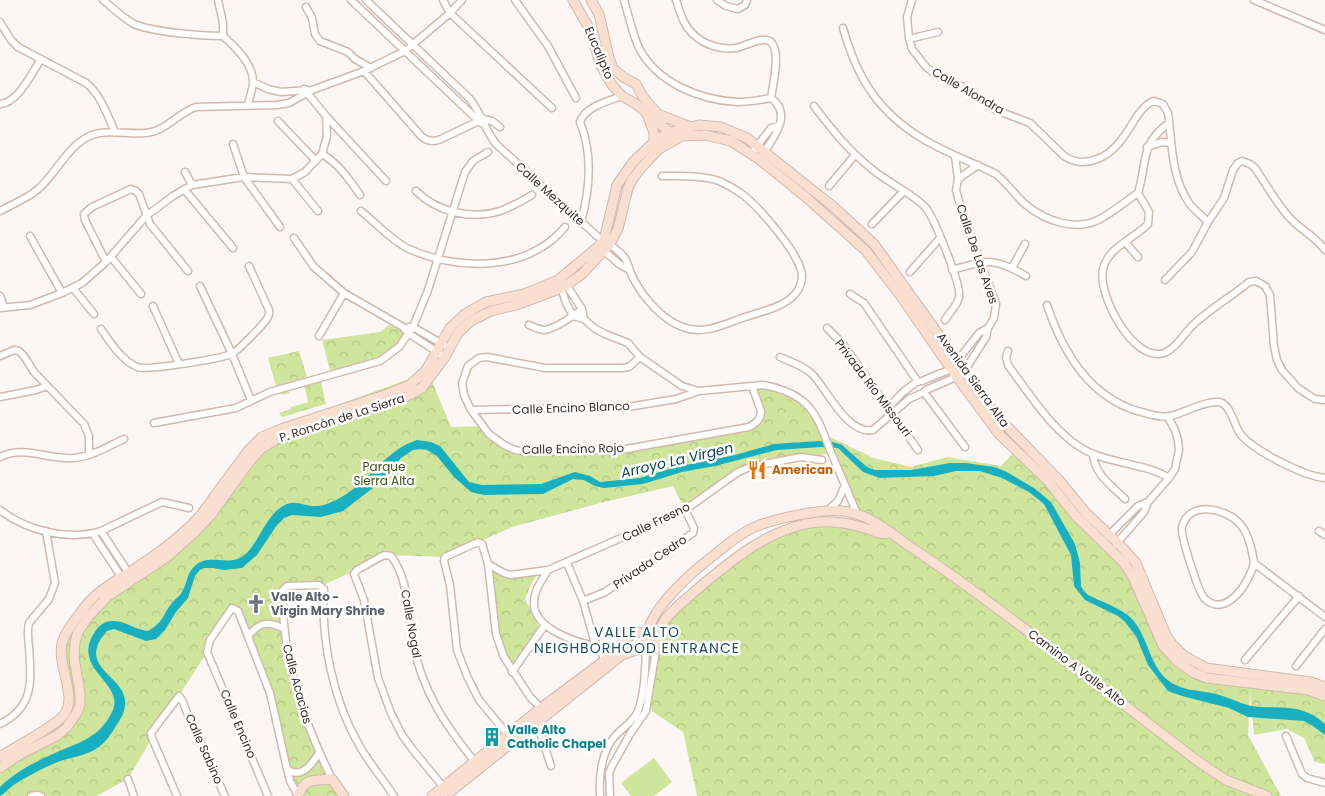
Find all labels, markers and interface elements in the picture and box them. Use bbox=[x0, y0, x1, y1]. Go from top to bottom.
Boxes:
street label: Eucalipto bbox=[581, 24, 618, 82]
street label: Calle Alondra bbox=[929, 63, 1008, 118]
street label: Calle Mezquite bbox=[512, 158, 589, 229]
street label: Calle De Las Aves bbox=[952, 202, 1002, 306]
street label: Avenida Sierra Alta bbox=[933, 329, 1014, 431]
street label: Privada Río Missouri bbox=[831, 335, 916, 440]
street label: P. Roncón de La Sierra bbox=[277, 389, 407, 446]
street label: Calle Encino Blanco bbox=[512, 397, 630, 418]
water label: Arroyo La Virgen bbox=[618, 437, 735, 483]
street label: Calle Encino Rojo bbox=[522, 439, 625, 458]
park label: Parque Sierra Alta bbox=[353, 458, 415, 489]
restaurant icon: American bbox=[746, 459, 768, 481]
place label: American bbox=[772, 461, 833, 478]
street label: Calle Fresno bbox=[619, 498, 693, 545]
street label: Privada Cedro bbox=[609, 530, 690, 593]
place label: Valle Alto - Virgin Mary Shrine bbox=[271, 588, 385, 619]
street label: Calle Nogal bbox=[397, 588, 426, 660]
church icon: Valle Alto - Virgin Mary Shrine bbox=[245, 593, 267, 615]
district label: VALLE ALTO NEIGHBORHOOD ENTRANCE bbox=[534, 622, 740, 658]
street label: Camino A Valle Alto bbox=[1025, 625, 1130, 710]
street label: Calle Acacias bbox=[279, 642, 316, 726]
street label: Calle Encino bbox=[216, 687, 261, 761]
street label: Calle Sabino bbox=[181, 711, 228, 787]
place label: Valle Alto Catholic Chapel bbox=[507, 721, 606, 752]
building icon: Valle Alto Catholic Chapel bbox=[481, 726, 503, 748]

